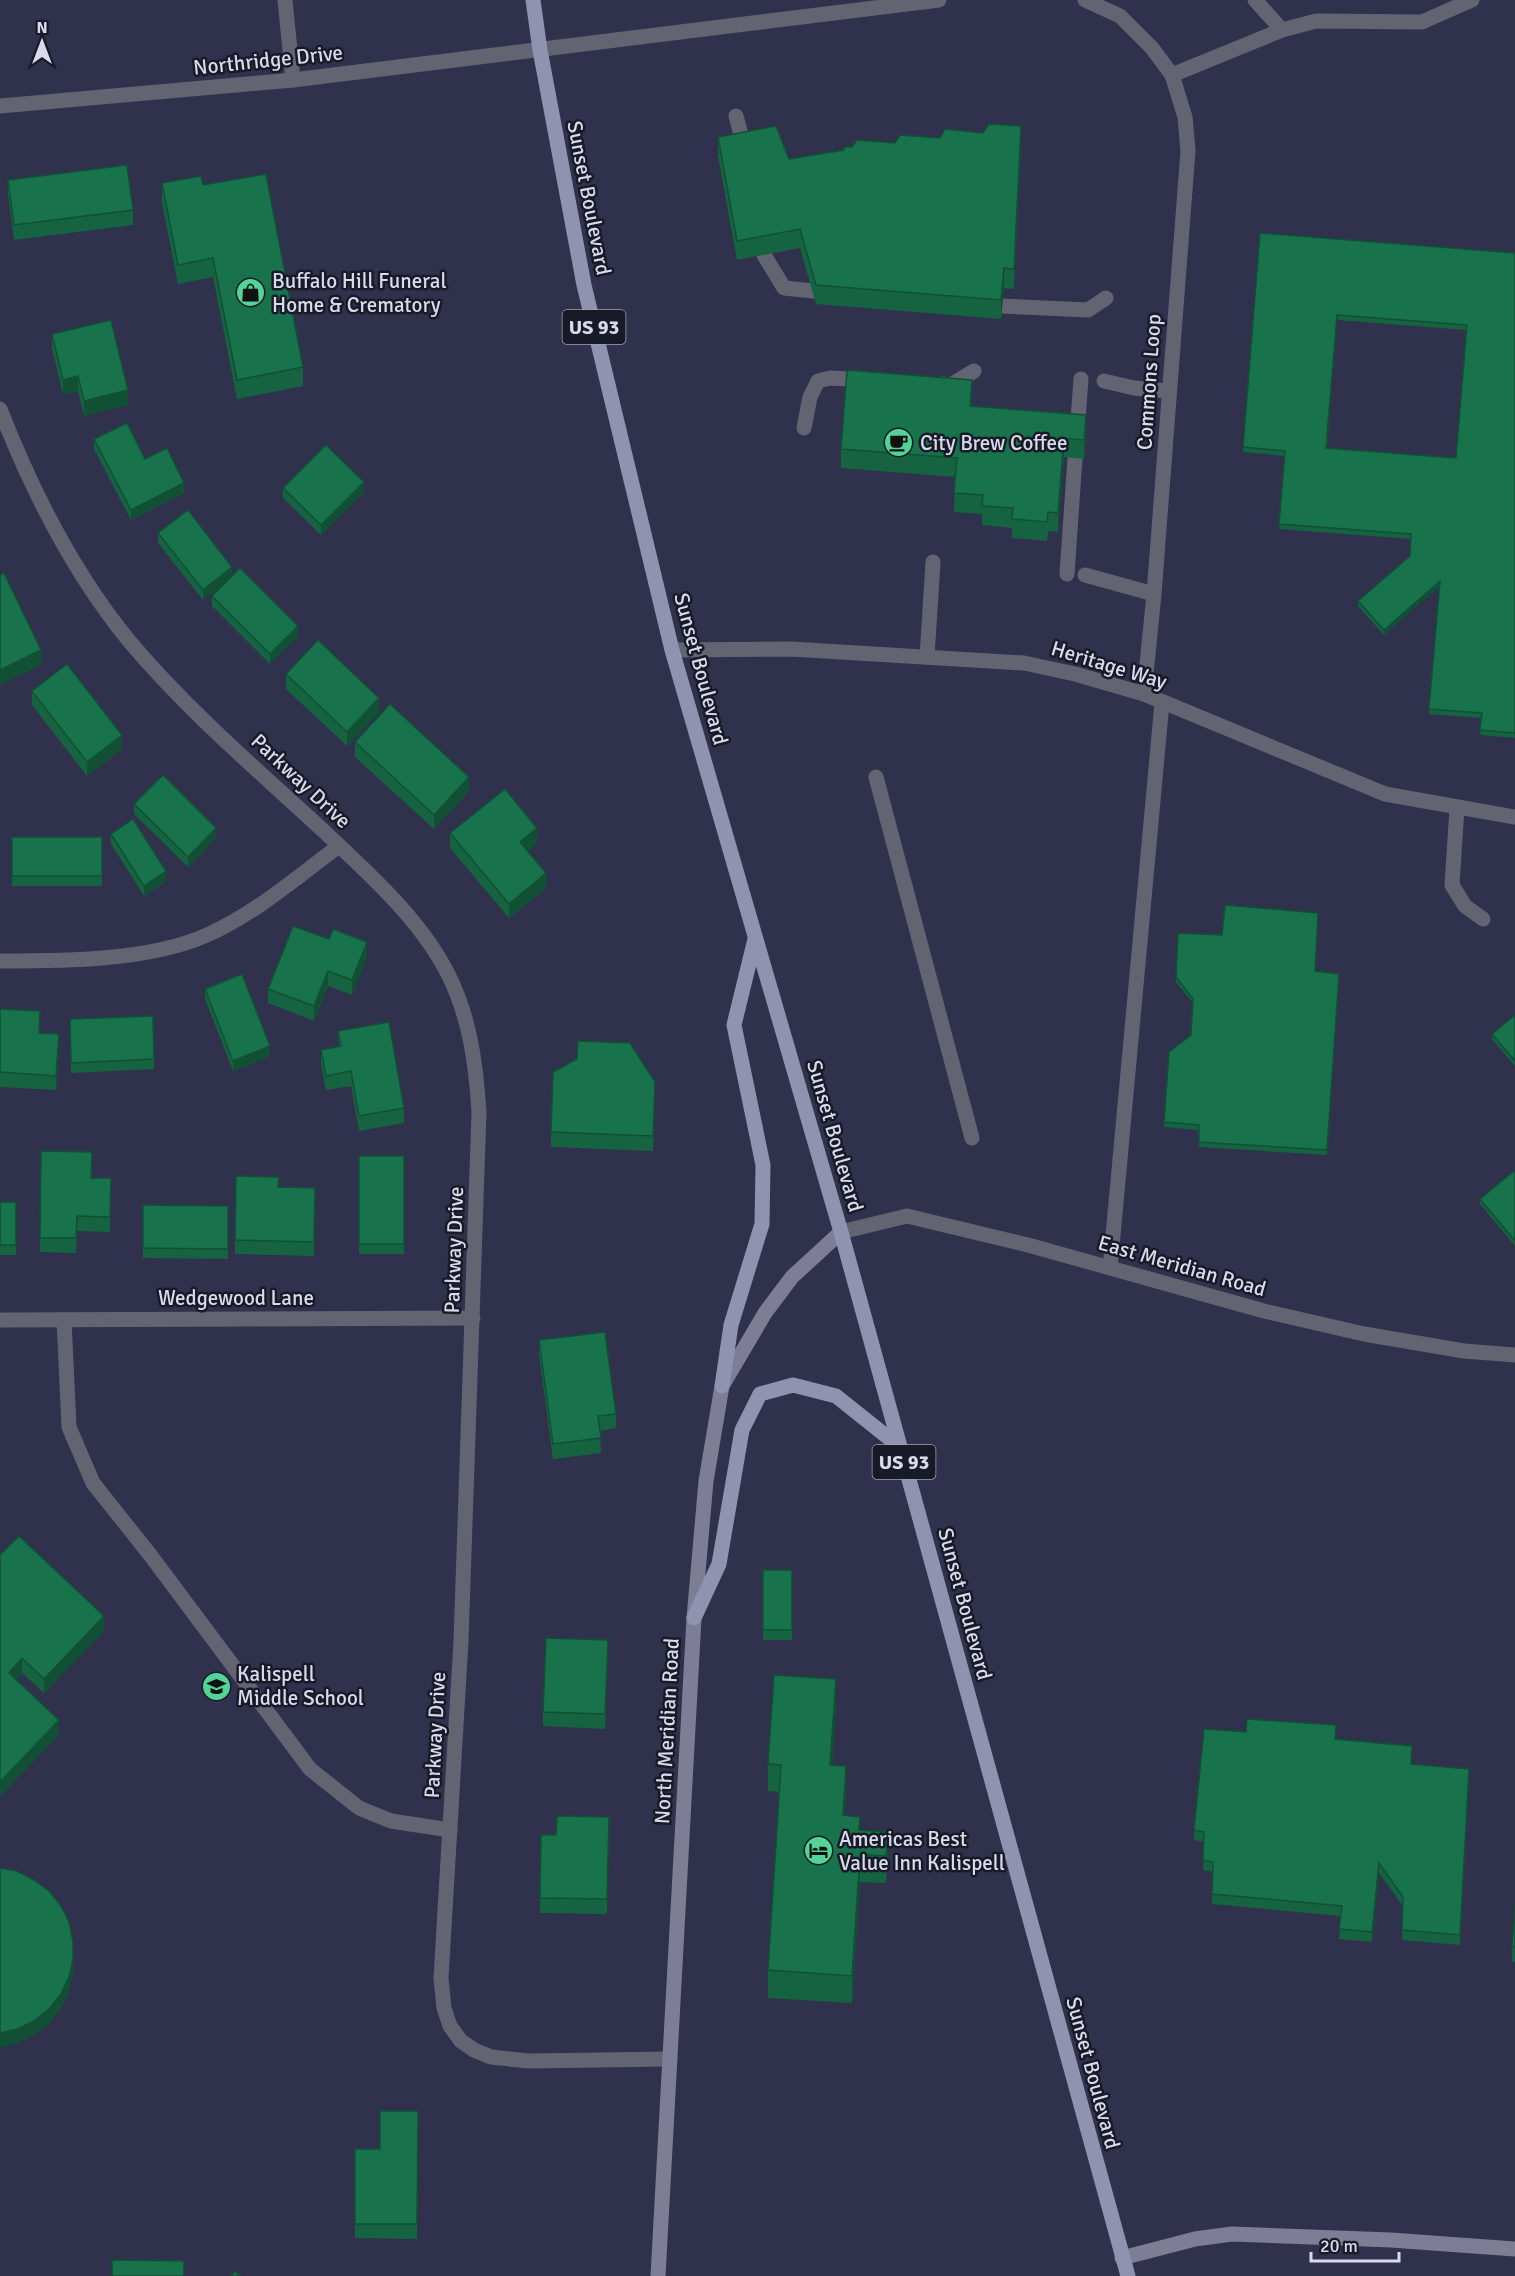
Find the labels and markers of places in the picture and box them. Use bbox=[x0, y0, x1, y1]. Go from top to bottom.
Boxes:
place label: Buffalo Hill Funeral Home & Crematory bbox=[272, 268, 447, 318]
shop icon: Buffalo Hill Funeral Home & Crematory bbox=[235, 277, 267, 309]
cafe icon: City Brew Coffee bbox=[883, 427, 915, 459]
place label: City Brew Coffee bbox=[920, 430, 1068, 456]
place label: Kalispell Middle School bbox=[237, 1661, 364, 1711]
school or university icon: Kalispell Middle School bbox=[200, 1670, 232, 1702]
place label: Americas Best Value Inn Kalispell bbox=[839, 1826, 1005, 1876]
hotel icon: Americas Best Value Inn Kalispell bbox=[802, 1835, 834, 1867]

